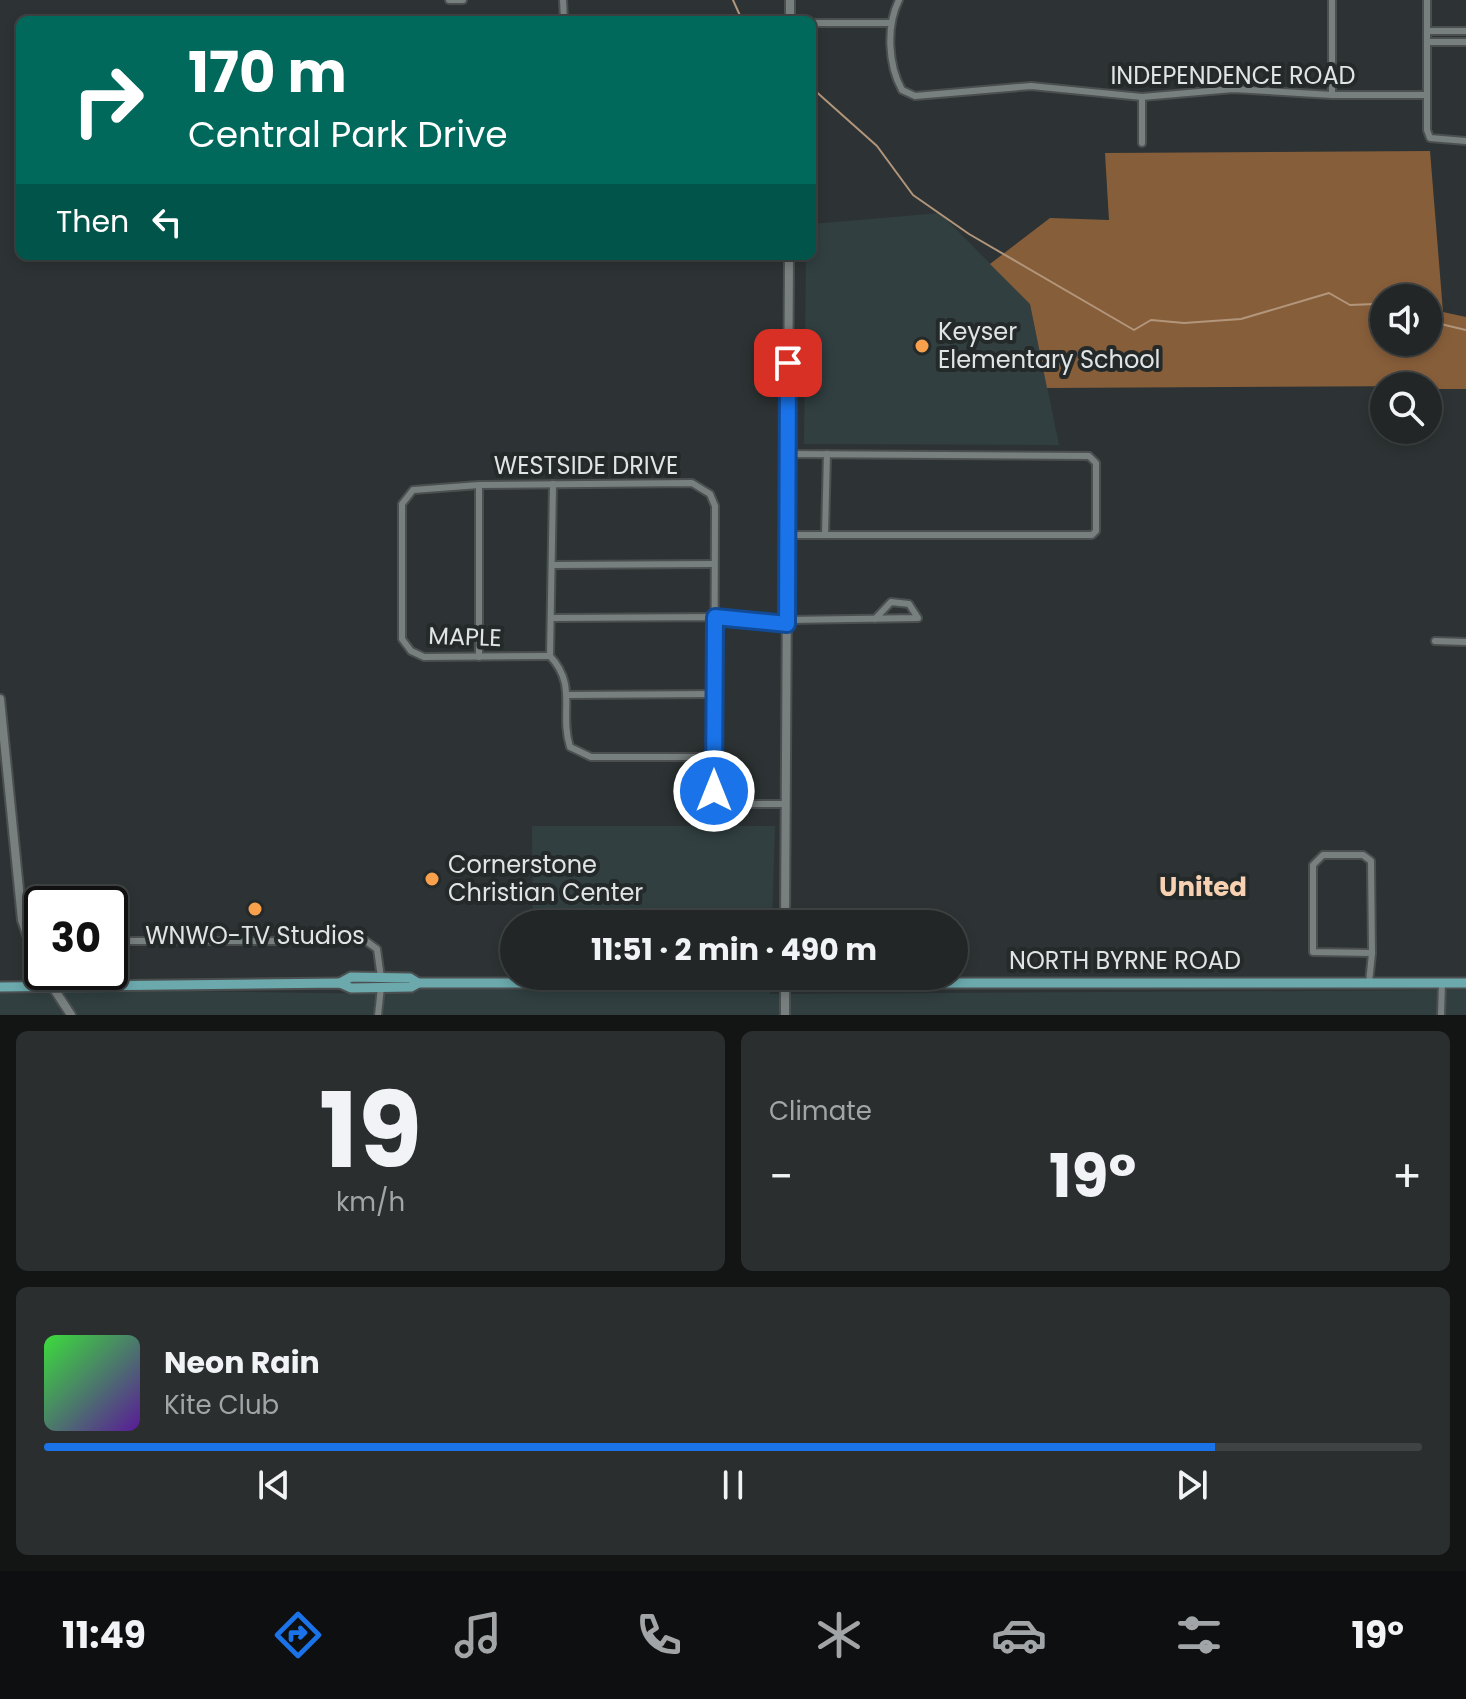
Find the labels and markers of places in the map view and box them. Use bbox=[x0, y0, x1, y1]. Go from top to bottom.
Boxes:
place label: Keyser Elementary School bbox=[938, 315, 1161, 376]
pin bbox=[754, 329, 822, 397]
marker: Keyser Elementary School bbox=[913, 337, 931, 355]
place label: Cornerstone Christian Center bbox=[448, 848, 643, 909]
marker: Cornerstone Christian Center bbox=[423, 870, 441, 888]
marker: WNWO-TV Studios bbox=[246, 900, 264, 918]
place label: WNWO-TV Studios bbox=[145, 919, 365, 952]

